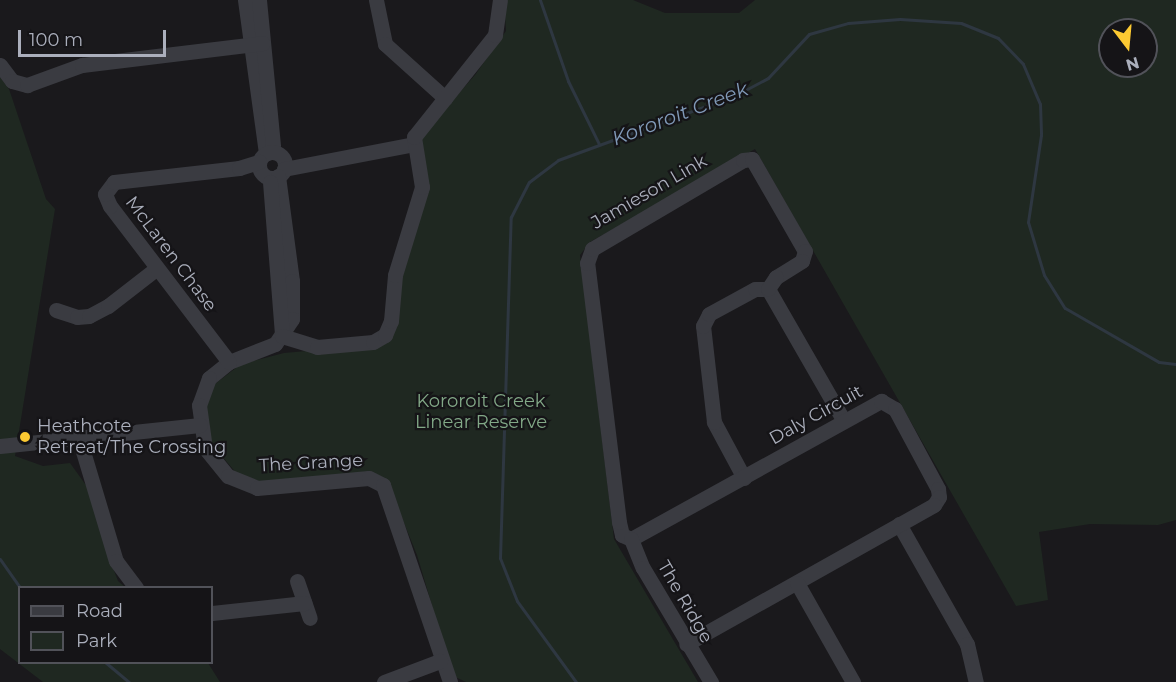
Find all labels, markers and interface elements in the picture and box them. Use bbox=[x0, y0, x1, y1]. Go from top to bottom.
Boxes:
scale bar bbox=[21, 18, 170, 56]
north arrow bbox=[1098, 18, 1158, 78]
text: 100 m bbox=[29, 29, 83, 51]
text: N bbox=[1124, 53, 1141, 75]
water label: Kororoit Creek bbox=[609, 77, 751, 151]
street label: Jamieson Link bbox=[587, 150, 711, 234]
street label: McLaren Chase bbox=[121, 192, 221, 316]
street label: Daly Circuit bbox=[765, 380, 867, 450]
park label: Kororoit Creek Linear Reserve bbox=[415, 391, 547, 434]
place label: Heathcote Retreat/The Crossing bbox=[37, 416, 226, 458]
marker: Heathcote Retreat/The Crossing bbox=[18, 430, 32, 444]
street label: The Grange bbox=[258, 449, 364, 477]
street label: The Ridge bbox=[653, 557, 717, 647]
legend bbox=[18, 586, 213, 664]
text: Road bbox=[76, 600, 123, 622]
text: Park bbox=[76, 630, 117, 652]

